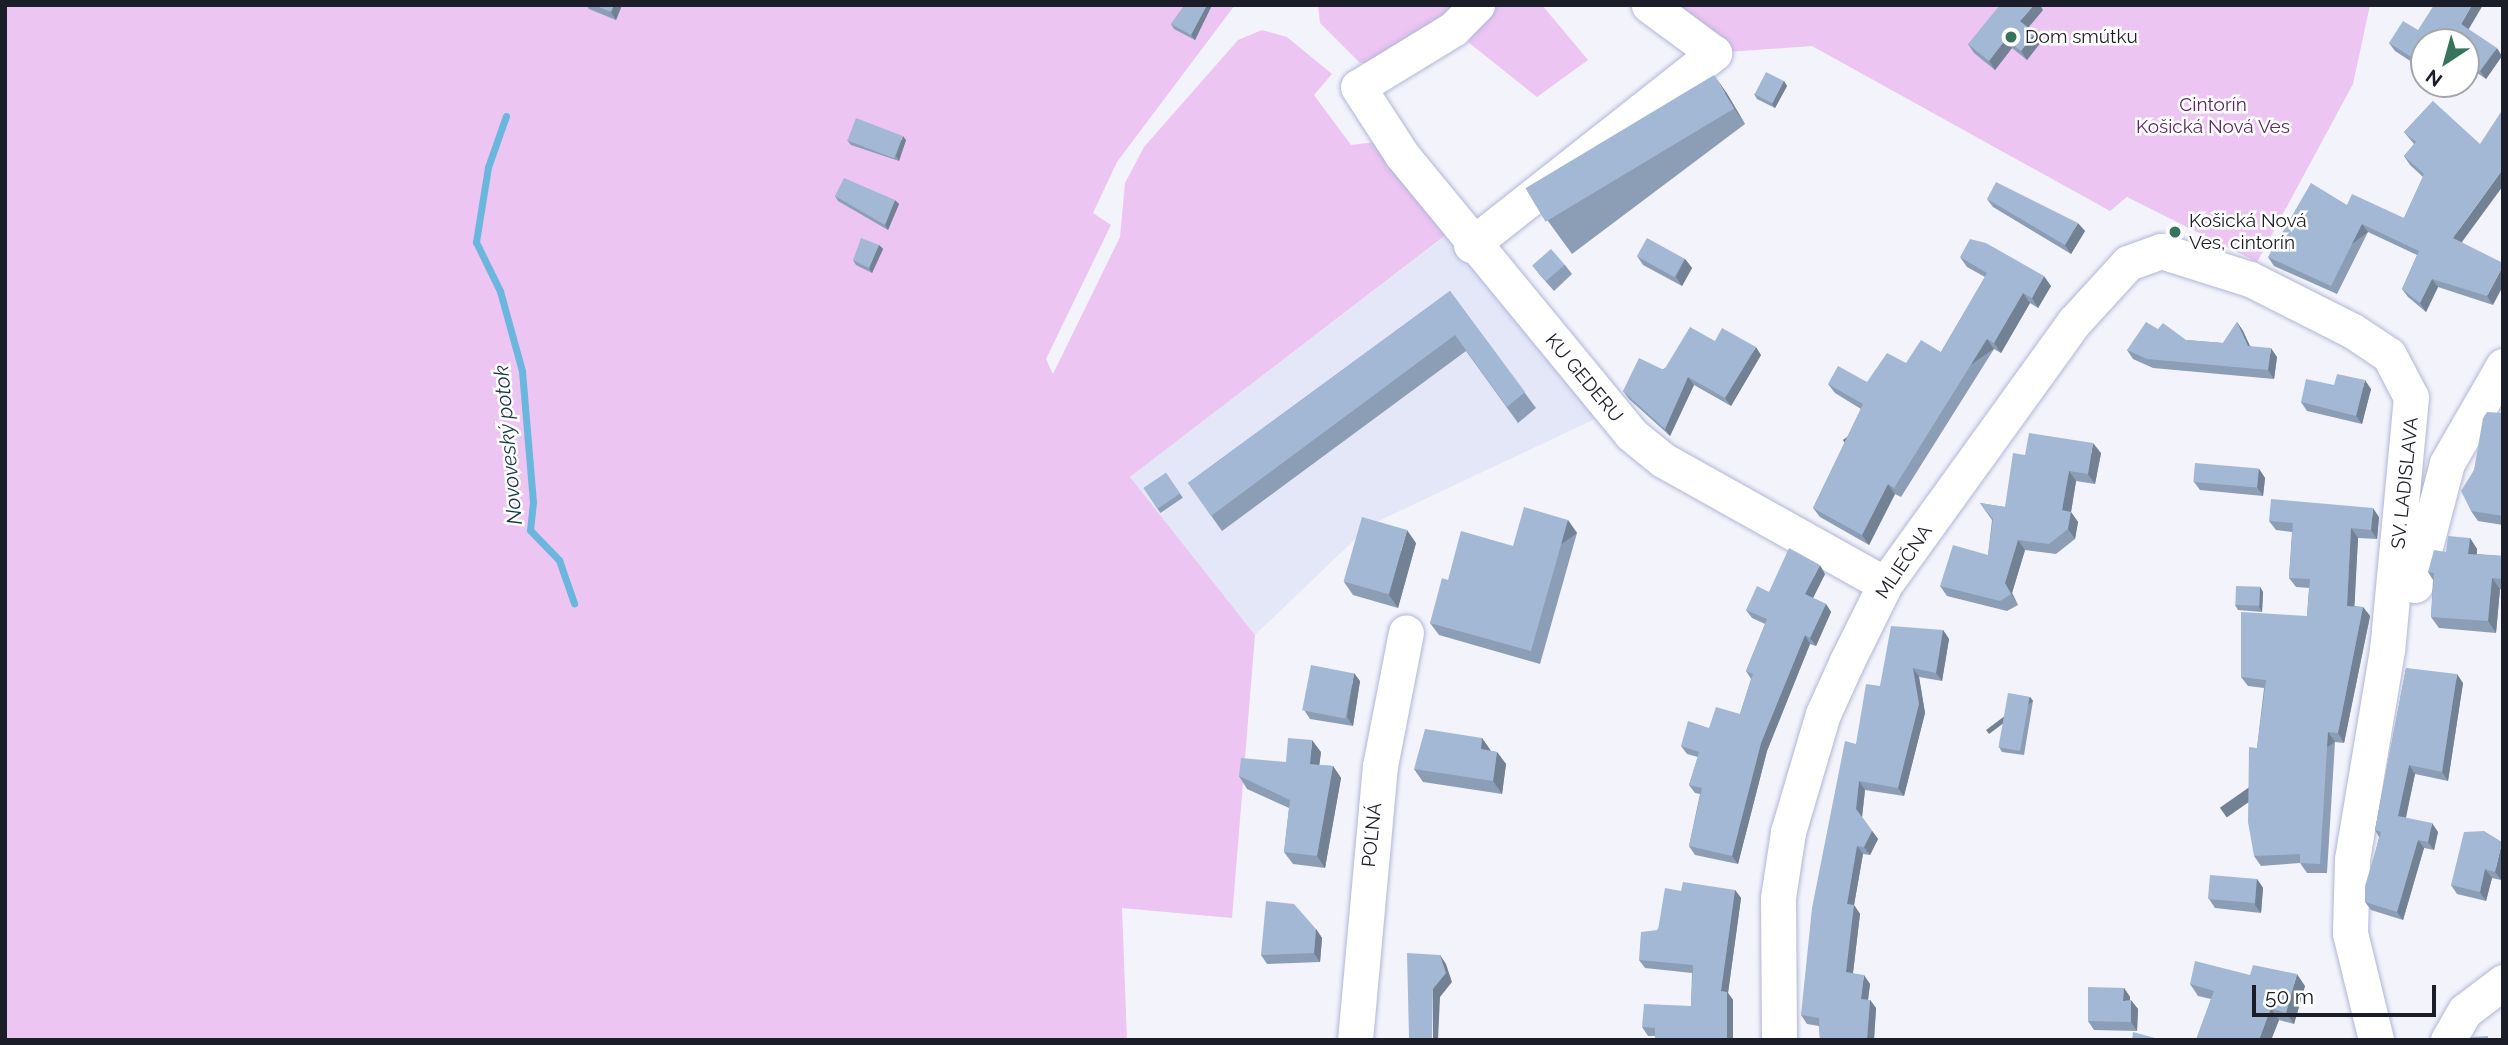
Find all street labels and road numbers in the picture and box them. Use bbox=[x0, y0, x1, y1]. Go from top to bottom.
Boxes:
street label: KU GEDERU bbox=[1540, 329, 1628, 427]
street label: SV. LADISLAVA bbox=[2387, 416, 2423, 550]
street label: MLIEČNA bbox=[1871, 521, 1937, 603]
street label: POĽNÁ bbox=[1357, 802, 1387, 868]

